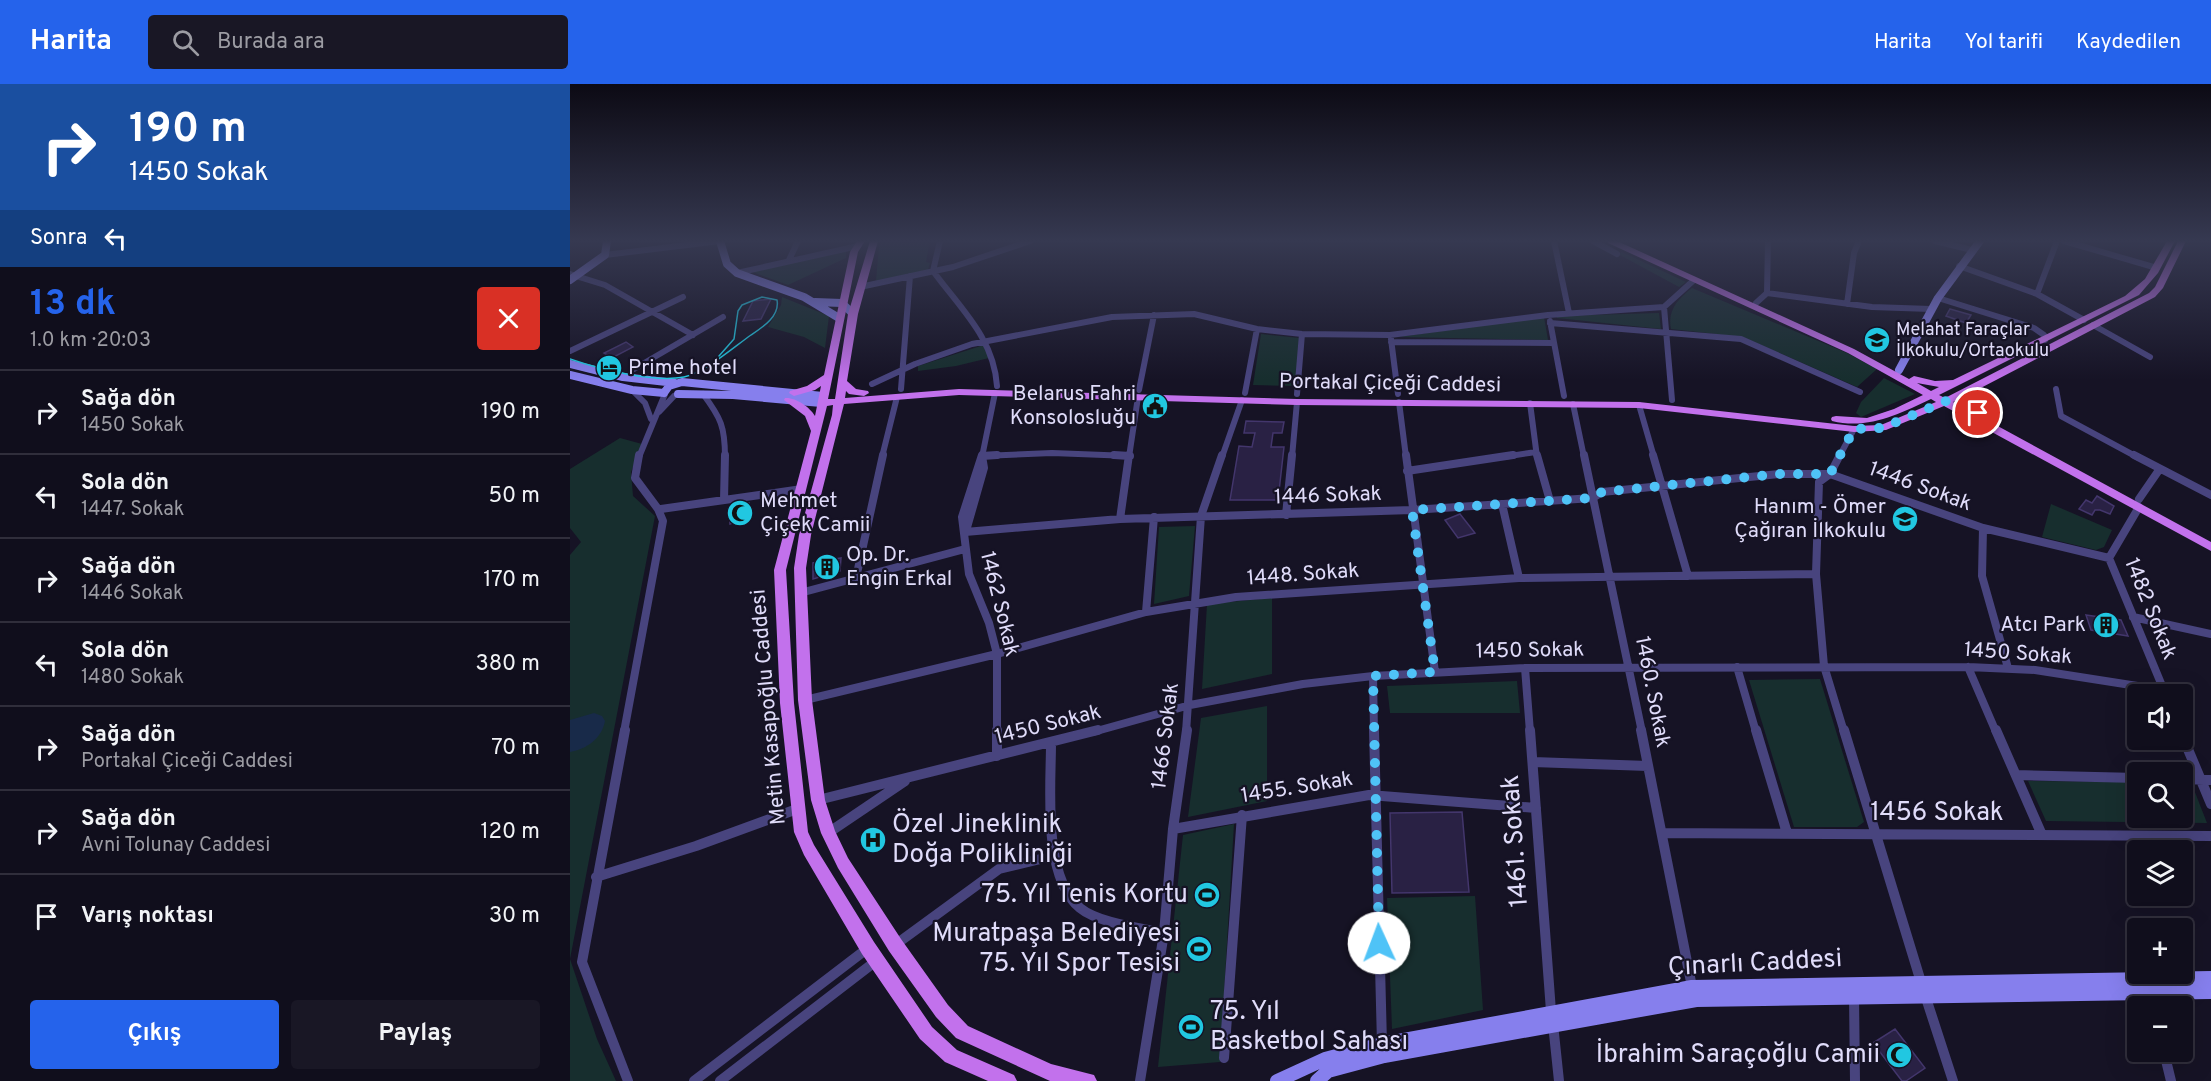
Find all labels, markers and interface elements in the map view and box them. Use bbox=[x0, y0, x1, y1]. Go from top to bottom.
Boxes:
search box bbox=[148, 15, 568, 69]
text: Harita bbox=[30, 24, 112, 60]
icon: search bbox=[169, 26, 202, 59]
text: Burada ara bbox=[217, 29, 325, 56]
text: Harita bbox=[1874, 29, 1932, 56]
text: Yol tarifi bbox=[1965, 29, 2043, 56]
text: Kaydedilen bbox=[2076, 29, 2181, 56]
text: 190 m bbox=[129, 104, 247, 157]
icon: right bbox=[30, 108, 108, 186]
text: 1450 Sokak bbox=[129, 156, 269, 190]
icon: left bbox=[99, 222, 132, 255]
text: Sonra bbox=[30, 225, 87, 252]
text: 13 dk bbox=[30, 282, 116, 328]
button: close bbox=[477, 287, 540, 350]
place label: Melahat Faraçlar İlkokulu/Ortaokulu bbox=[1896, 319, 2049, 363]
school or university icon: Melahat Faraçlar İlkokulu/Ortaokulu bbox=[1862, 325, 1892, 355]
text: 1.0 km · 20:03 bbox=[30, 328, 151, 354]
hotel icon: Prime hotel bbox=[594, 353, 624, 383]
place label: Prime hotel bbox=[628, 355, 737, 382]
street label: Portakal Çiceği Caddesi bbox=[1279, 369, 1501, 399]
place label: Belarus Fahri Konsolosluğu bbox=[1010, 381, 1136, 432]
text: Sağa dön bbox=[81, 386, 176, 413]
pin bbox=[1952, 387, 2003, 438]
public building icon: Belarus Fahri Konsolosluğu bbox=[1140, 391, 1170, 421]
icon: right bbox=[30, 396, 63, 429]
icon: arrive bbox=[1961, 396, 1994, 429]
text: 190 m bbox=[481, 399, 540, 426]
text: 1450 Sokak bbox=[81, 413, 184, 439]
street label: 1446 Sokak bbox=[1865, 456, 1975, 518]
text: Sola dön bbox=[81, 470, 169, 497]
icon: left bbox=[30, 480, 63, 513]
street label: 1446 Sokak bbox=[1274, 481, 1382, 511]
text: 50 m bbox=[488, 483, 540, 510]
place label: Mehmet Çiçek Camii bbox=[760, 488, 870, 539]
place label: Hanım - Ömer Çağıran İlkokulu bbox=[1734, 494, 1886, 545]
text: 1447. Sokak bbox=[81, 497, 184, 523]
mosque icon: Mehmet Çiçek Camii bbox=[725, 498, 755, 528]
school or university icon: Hanım - Ömer Çağıran İlkokulu bbox=[1890, 504, 1920, 534]
place label: Op. Dr. Engin Erkal bbox=[846, 542, 952, 593]
street label: 1462 Sokak bbox=[973, 549, 1025, 659]
building icon: Op. Dr. Engin Erkal bbox=[812, 552, 842, 582]
text: Sağa dön bbox=[81, 554, 176, 581]
street label: 1482 Sokak bbox=[2117, 554, 2183, 664]
street label: 1448. Sokak bbox=[1246, 558, 1360, 592]
icon: right bbox=[30, 564, 63, 597]
text: 170 m bbox=[483, 567, 540, 594]
text: 1446 Sokak bbox=[81, 581, 184, 607]
street label: Metin Kasapoğlu Caddesi bbox=[745, 588, 793, 826]
building icon: Atcı Park bbox=[2091, 610, 2121, 640]
place label: Atcı Park bbox=[2000, 612, 2086, 639]
street label: 1460. Sokak bbox=[1628, 634, 1676, 750]
street label: 1450 Sokak bbox=[1475, 637, 1585, 665]
street label: 1450 Sokak bbox=[1963, 637, 2073, 671]
text: Sola dön bbox=[81, 638, 169, 665]
icon: left bbox=[30, 648, 63, 681]
text: 380 m bbox=[476, 651, 540, 678]
text: 1480 Sokak bbox=[81, 665, 184, 691]
street label: 1466 Sokak bbox=[1146, 681, 1186, 791]
map controls bbox=[2127, 684, 2193, 1062]
button: sound bbox=[2127, 684, 2193, 750]
street label: 1450 Sokak bbox=[992, 699, 1104, 751]
text: Sağa dön bbox=[81, 722, 176, 749]
icon: right bbox=[30, 732, 63, 765]
text: 70 m bbox=[491, 735, 540, 762]
text: Portakal Çiceği Caddesi bbox=[81, 749, 293, 775]
button: search bbox=[2127, 762, 2193, 828]
street label: 1455. Sokak bbox=[1239, 766, 1355, 810]
street label: 1461. Sokak bbox=[1495, 774, 1537, 908]
street label: 1456 Sokak bbox=[1870, 797, 2004, 830]
text: Sağa dön bbox=[81, 806, 176, 833]
place label: Özel Jineklinik Doğa Polikliniği bbox=[892, 808, 1073, 872]
icon: right bbox=[30, 816, 63, 849]
text: 120 m bbox=[480, 819, 540, 846]
hospital icon: Özel Jineklinik Doğa Polikliniği bbox=[858, 825, 888, 855]
text: Avni Tolunay Caddesi bbox=[81, 833, 270, 859]
button: layers bbox=[2127, 840, 2193, 906]
place label: 75. Yıl Tenis Kortu bbox=[981, 879, 1188, 912]
sports icon: 75. Yıl Tenis Kortu bbox=[1192, 880, 1222, 910]
icon: arrive bbox=[30, 900, 63, 933]
text: Varış noktası bbox=[81, 903, 214, 930]
text: 30 m bbox=[489, 903, 540, 930]
position arrow bbox=[1347, 911, 1411, 975]
place label: Muratpaşa Belediyesi 75. Yıl Spor Tesisi bbox=[932, 918, 1180, 981]
button: + bbox=[2127, 918, 2193, 984]
sports icon: Muratpaşa Belediyesi 75. Yıl Spor Tesisi bbox=[1184, 934, 1214, 964]
street label: Çınarlı Caddesi bbox=[1667, 943, 1843, 985]
place label: 75. Yıl Basketbol Sahası bbox=[1210, 996, 1408, 1059]
button: − bbox=[2127, 996, 2193, 1062]
button: Çıkış bbox=[30, 1000, 279, 1069]
button: Paylaş bbox=[291, 1000, 540, 1069]
sports icon: 75. Yıl Basketbol Sahası bbox=[1176, 1012, 1206, 1042]
place label: İbrahim Saraçoğlu Camii bbox=[1596, 1038, 1880, 1072]
mosque icon: İbrahim Saraçoğlu Camii bbox=[1884, 1040, 1914, 1070]

